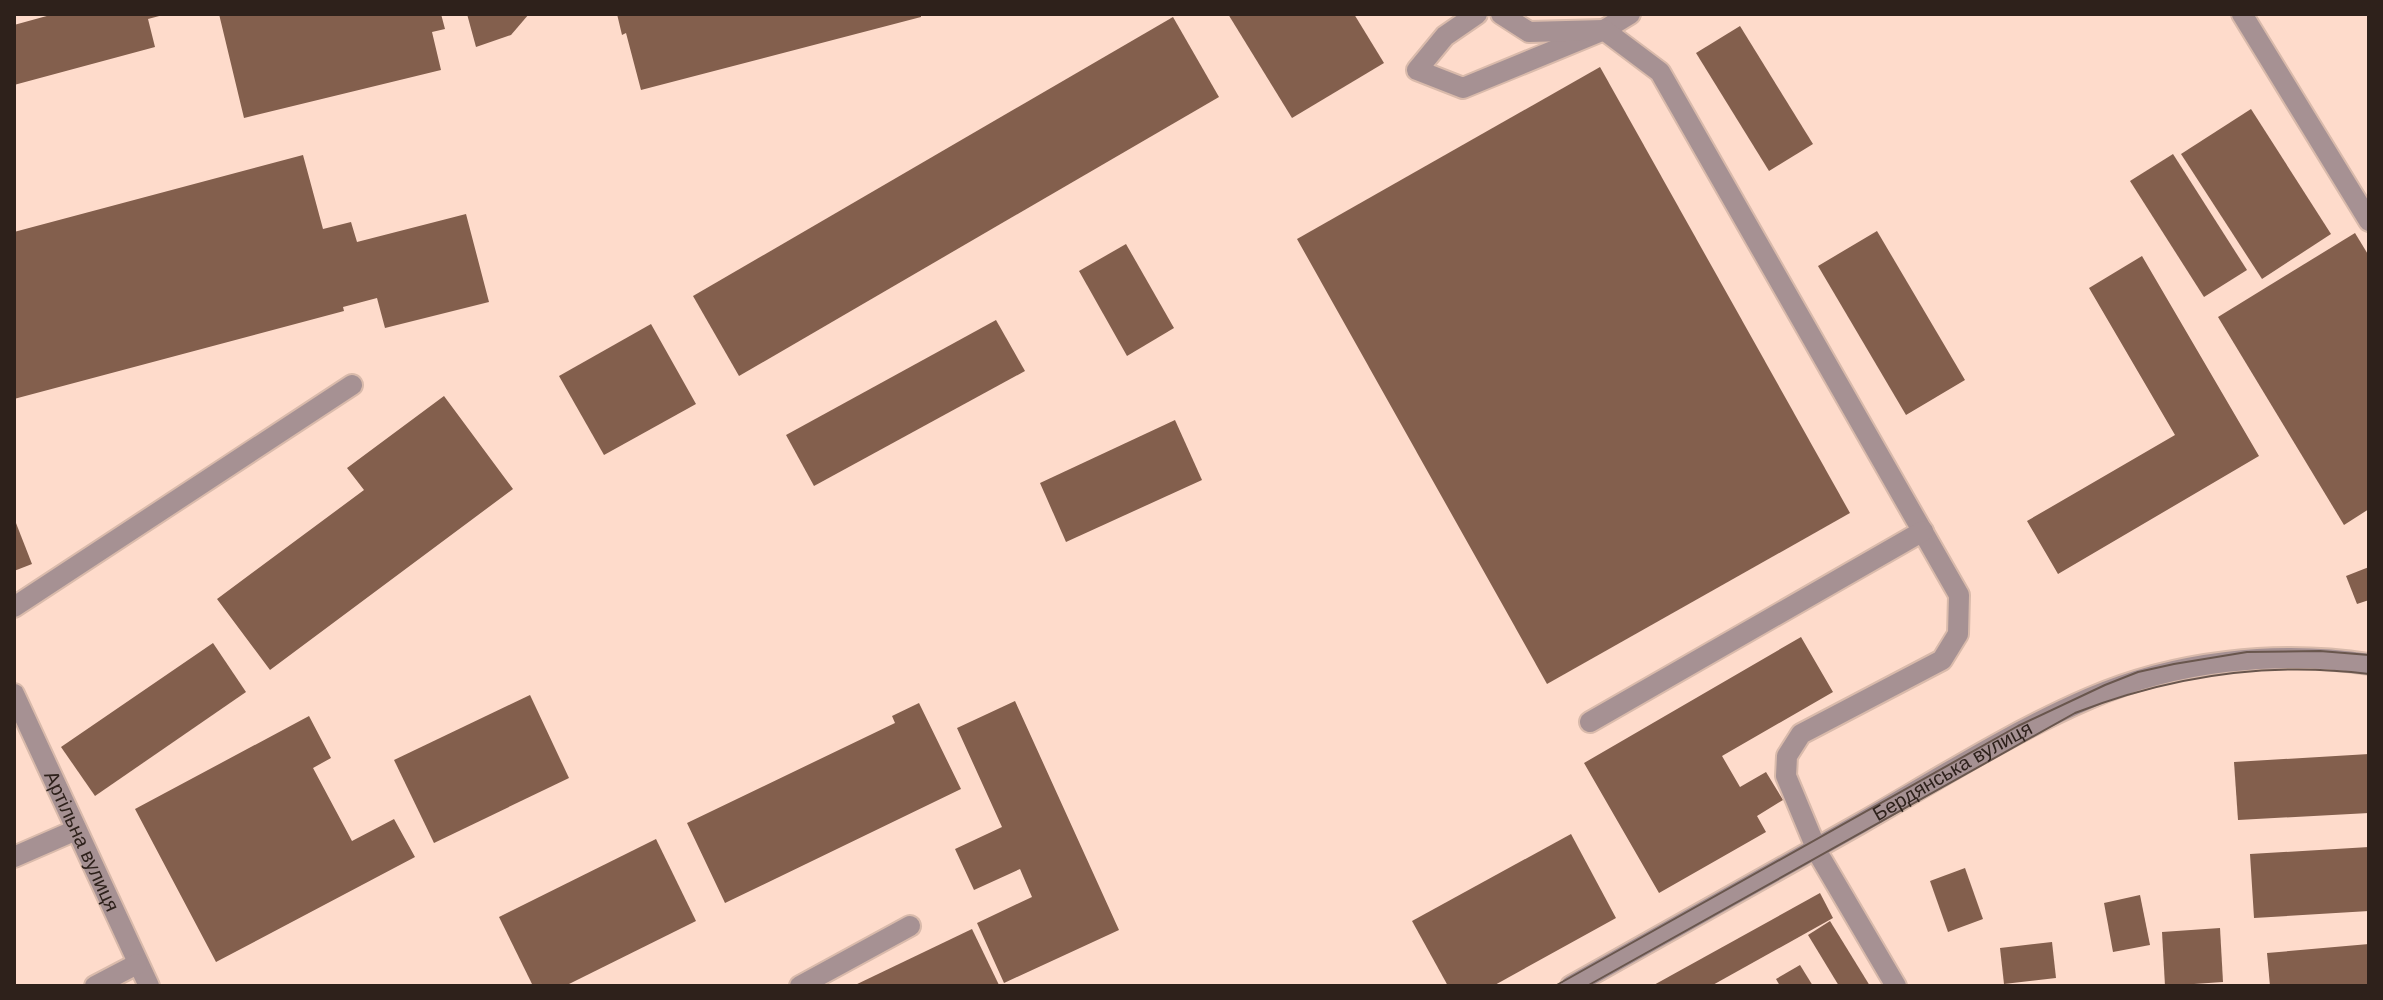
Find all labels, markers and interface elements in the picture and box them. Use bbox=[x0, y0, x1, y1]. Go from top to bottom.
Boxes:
street label: Бердянська вулиця bbox=[1869, 717, 2036, 825]
street label: Артільна вулиця bbox=[40, 767, 124, 915]

